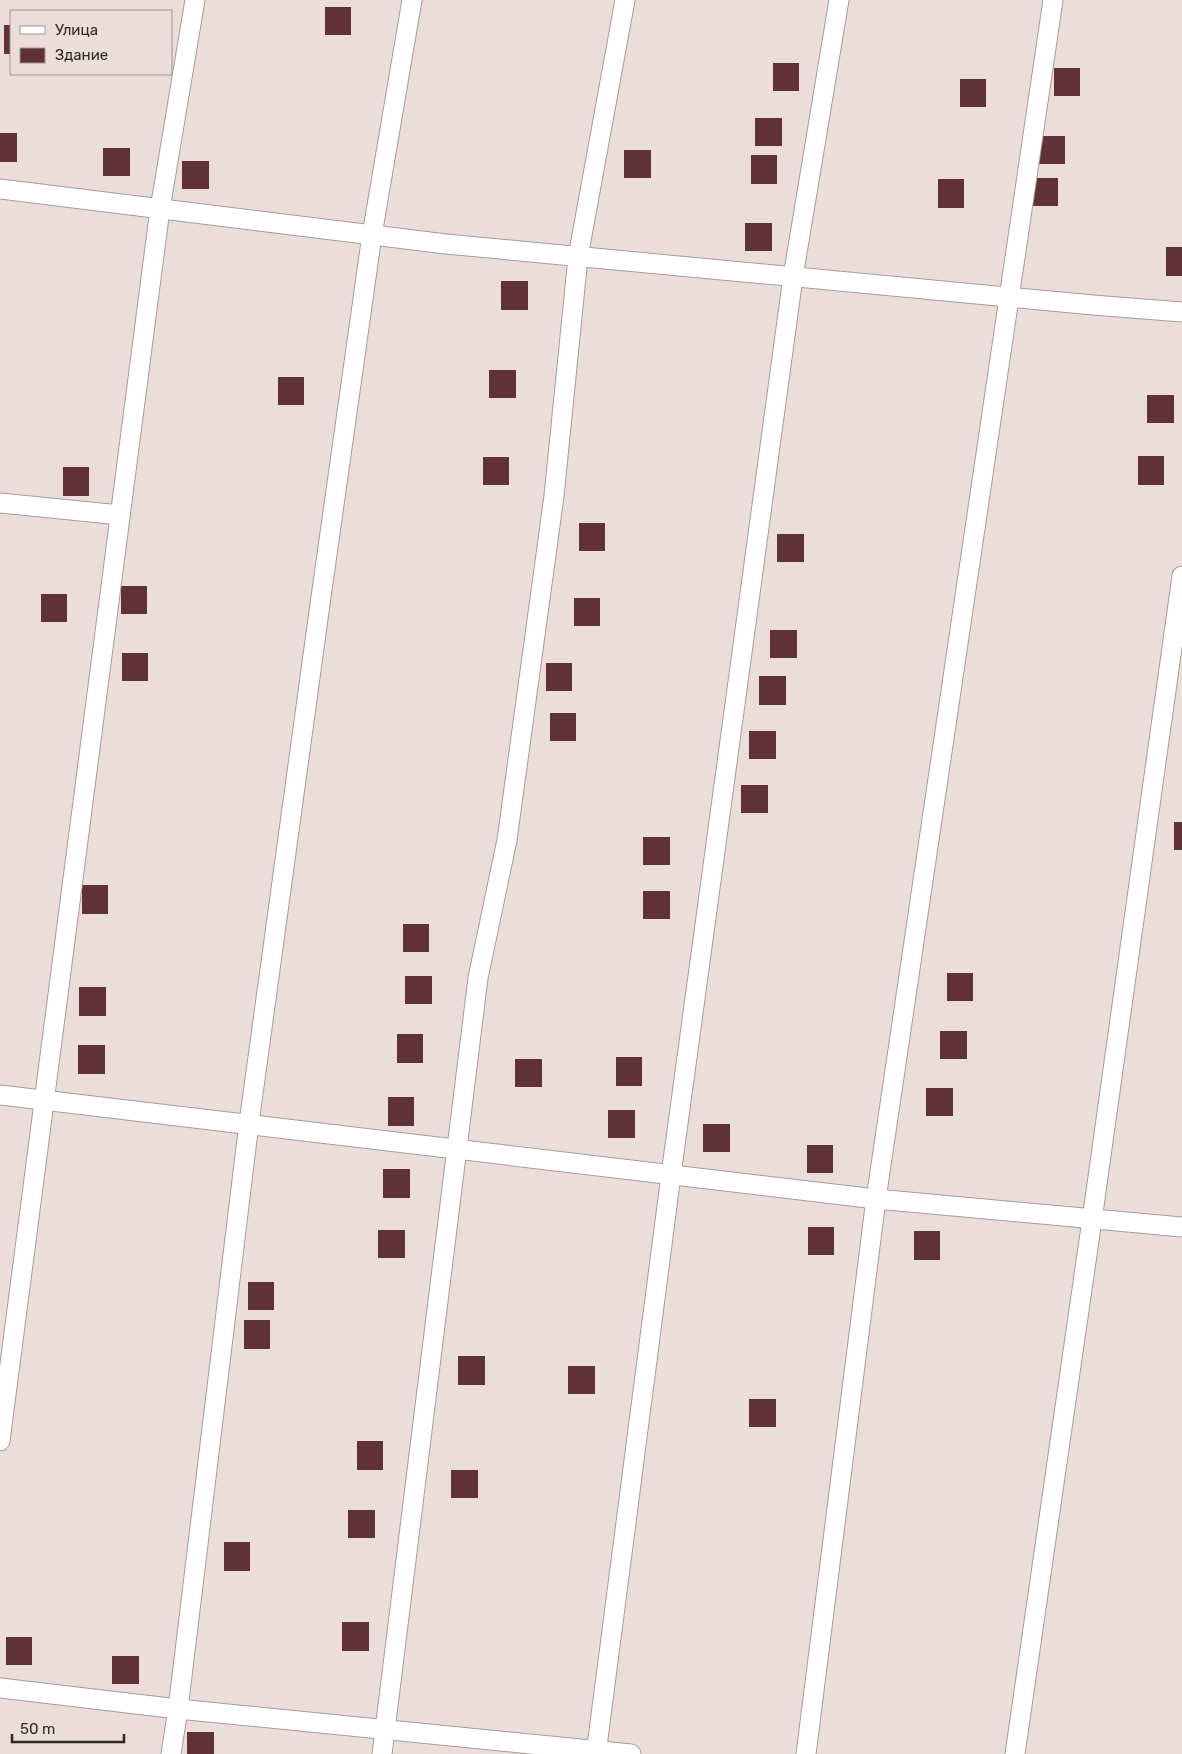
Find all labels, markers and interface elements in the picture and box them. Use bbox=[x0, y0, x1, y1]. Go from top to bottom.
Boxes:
legend bbox=[10, 10, 172, 75]
text: Улица bbox=[55, 21, 98, 39]
text: Здание bbox=[55, 46, 108, 64]
scale bar bbox=[12, 1712, 125, 1744]
text: 50 m bbox=[20, 1720, 55, 1738]

